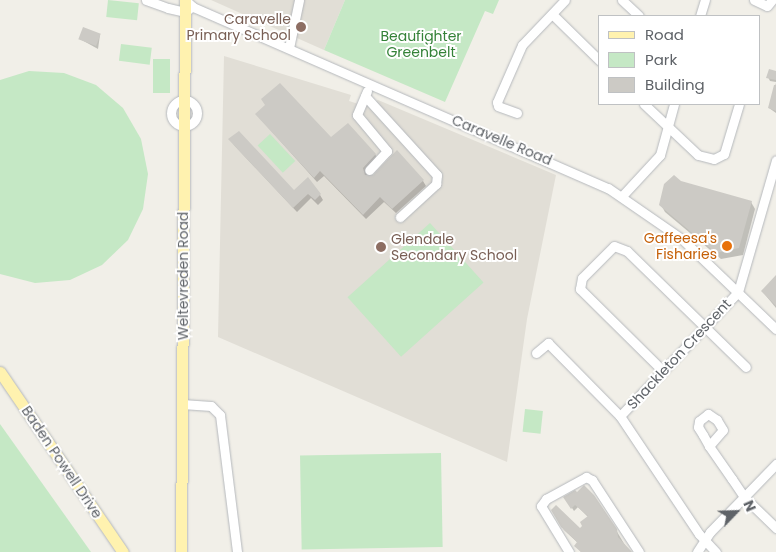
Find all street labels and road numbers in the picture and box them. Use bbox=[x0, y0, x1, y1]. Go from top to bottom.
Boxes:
street label: Caravelle Road bbox=[449, 111, 555, 169]
street label: Weltevreden Road bbox=[175, 212, 191, 340]
street label: Shackleton Crescent bbox=[624, 295, 734, 413]
street label: Baden Powell Drive bbox=[18, 403, 106, 521]

